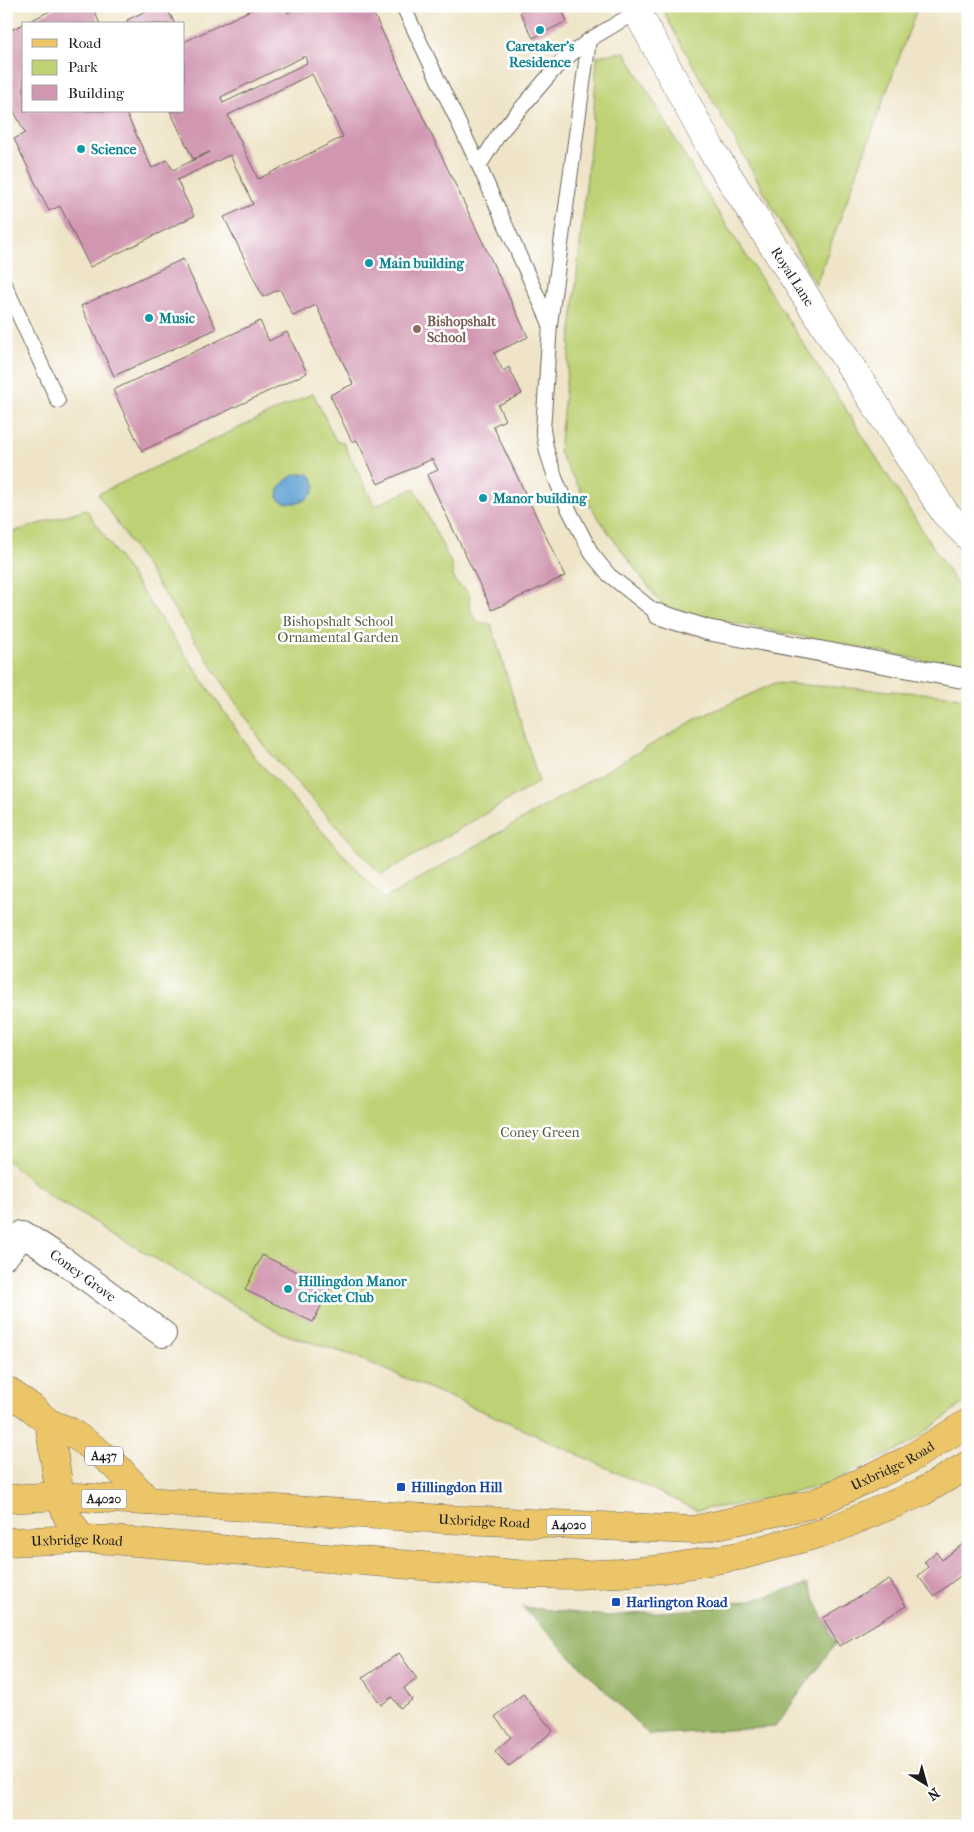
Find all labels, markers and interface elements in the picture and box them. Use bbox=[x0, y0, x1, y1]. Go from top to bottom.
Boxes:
legend bbox=[22, 22, 185, 112]
marker: Caretaker's Residence bbox=[534, 24, 546, 36]
text: Road bbox=[68, 34, 102, 52]
place label: Caretaker's Residence bbox=[506, 38, 575, 71]
text: Park bbox=[68, 58, 98, 76]
text: Building bbox=[68, 84, 125, 102]
place label: Science bbox=[91, 141, 137, 158]
marker: Science bbox=[75, 143, 87, 155]
street label: Royal Lane bbox=[767, 244, 818, 310]
place label: Main building bbox=[378, 255, 464, 272]
marker: Main building bbox=[363, 257, 375, 269]
place label: Music bbox=[158, 310, 196, 327]
marker: Music bbox=[143, 312, 155, 324]
place label: Bishopshalt School bbox=[427, 313, 497, 346]
marker: Bishopshalt School bbox=[411, 323, 423, 335]
place label: Manor building bbox=[492, 490, 587, 507]
marker: Manor building bbox=[477, 492, 489, 504]
park label: Bishopshalt School Ornamental Garden bbox=[277, 613, 399, 646]
park label: Coney Green bbox=[500, 1124, 580, 1141]
street label: Coney Grove bbox=[46, 1246, 119, 1306]
place label: Hillingdon Manor Cricket Club bbox=[298, 1273, 408, 1306]
marker: Hillingdon Manor Cricket Club bbox=[282, 1283, 294, 1295]
street label: Uxbridge Road bbox=[848, 1437, 938, 1494]
road number: A437 bbox=[85, 1446, 123, 1465]
place label: Hillingdon Hill bbox=[411, 1479, 502, 1496]
marker: Hillingdon Hill bbox=[395, 1481, 407, 1493]
road number: A4020 bbox=[82, 1490, 126, 1508]
street label: Uxbridge Road bbox=[438, 1511, 531, 1532]
road number: A4020 bbox=[546, 1516, 592, 1534]
street label: Uxbridge Road bbox=[31, 1531, 124, 1550]
place label: Harlington Road bbox=[626, 1594, 729, 1611]
marker: Harlington Road bbox=[610, 1596, 622, 1608]
north arrow bbox=[902, 1760, 952, 1810]
text: N bbox=[924, 1784, 943, 1804]

